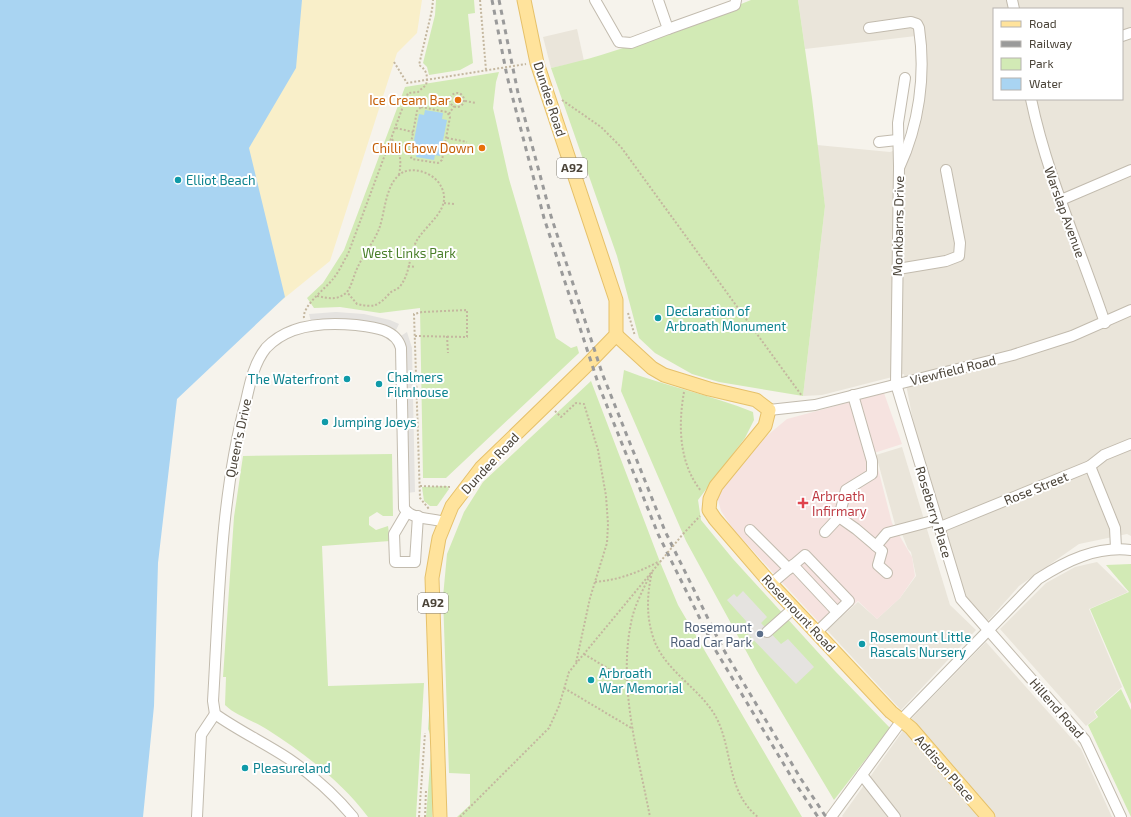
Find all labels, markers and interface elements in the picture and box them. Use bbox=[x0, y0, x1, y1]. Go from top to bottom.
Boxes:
legend bbox=[993, 8, 1123, 100]
text: Road bbox=[1029, 16, 1057, 30]
text: Railway bbox=[1029, 36, 1073, 50]
text: Park bbox=[1029, 56, 1054, 70]
street label: Dundee Road bbox=[530, 60, 570, 138]
text: Water bbox=[1029, 76, 1063, 90]
place label: Ice Cream Bar bbox=[369, 92, 450, 108]
marker: Ice Cream Bar bbox=[453, 95, 463, 105]
place label: Chilli Chow Down bbox=[372, 140, 474, 156]
marker: Chilli Chow Down bbox=[477, 143, 487, 153]
road number: A92 bbox=[557, 158, 587, 178]
street label: Warslap Avenue bbox=[1041, 164, 1089, 260]
place label: Elliot Beach bbox=[186, 172, 256, 188]
marker: Elliot Beach bbox=[173, 175, 183, 185]
street label: Monkbarns Drive bbox=[889, 176, 907, 276]
park label: West Links Park bbox=[362, 245, 456, 261]
place label: Declaration of Arbroath Monument bbox=[666, 303, 786, 334]
marker: Declaration of Arbroath Monument bbox=[653, 313, 663, 323]
street label: Viewfield Road bbox=[908, 352, 998, 388]
place label: Chalmers Filmhouse bbox=[387, 369, 448, 400]
place label: The Waterfront bbox=[248, 371, 339, 387]
marker: The Waterfront bbox=[342, 374, 352, 384]
marker: Chalmers Filmhouse bbox=[374, 379, 384, 389]
street label: Queen's Drive bbox=[222, 397, 254, 479]
place label: Jumping Joeys bbox=[333, 414, 417, 430]
marker: Jumping Joeys bbox=[320, 417, 330, 427]
street label: Dundee Road bbox=[458, 429, 522, 497]
street label: Roseberry Place bbox=[912, 464, 956, 560]
street label: Rose Street bbox=[1001, 468, 1071, 508]
place label: Arbroath Infirmary bbox=[812, 488, 867, 519]
marker: Arbroath Infirmary bbox=[797, 497, 809, 509]
street label: Rosemount Road bbox=[759, 571, 839, 655]
road number: A92 bbox=[418, 593, 448, 613]
place label: Rosemount Road Car Park bbox=[670, 619, 752, 650]
marker: Rosemount Road Car Park bbox=[755, 629, 765, 639]
place label: Rosemount Little Rascals Nursery bbox=[870, 629, 971, 660]
marker: Rosemount Little Rascals Nursery bbox=[857, 639, 867, 649]
place label: Arbroath War Memorial bbox=[599, 665, 683, 696]
marker: Arbroath War Memorial bbox=[586, 675, 596, 685]
street label: Hillend Road bbox=[1027, 675, 1087, 741]
street label: Addison Place bbox=[912, 732, 978, 804]
place label: Pleasureland bbox=[253, 760, 331, 776]
marker: Pleasureland bbox=[240, 763, 250, 773]

